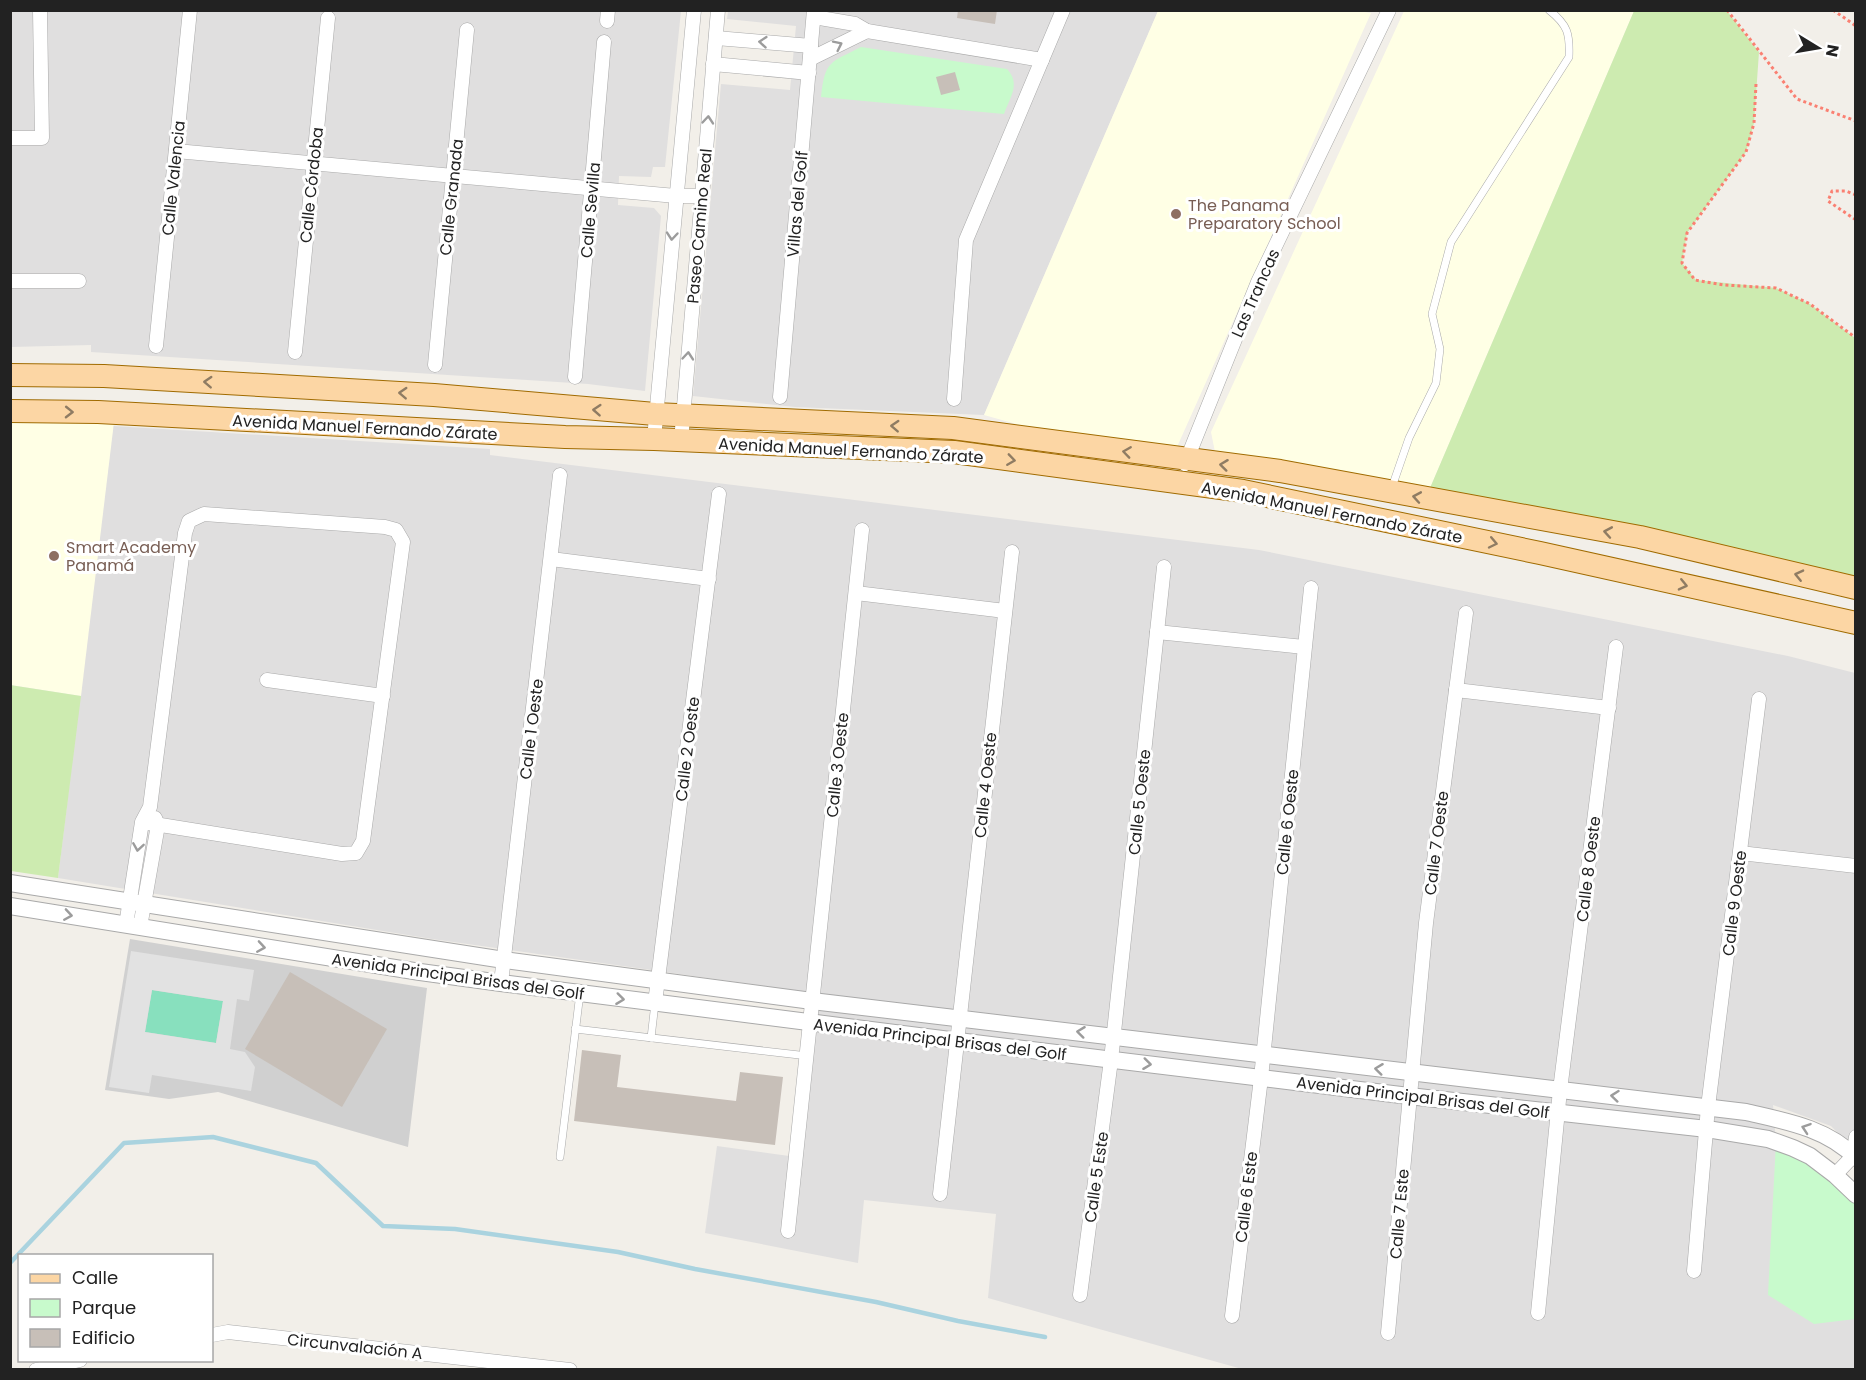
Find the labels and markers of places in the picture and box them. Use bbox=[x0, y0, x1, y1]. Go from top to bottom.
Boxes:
place label: The Panama Preparatory School bbox=[1188, 194, 1341, 235]
marker: The Panama Preparatory School bbox=[1169, 207, 1183, 221]
place label: Smart Academy Panamá bbox=[66, 536, 196, 577]
marker: Smart Academy Panamá bbox=[47, 549, 61, 563]

